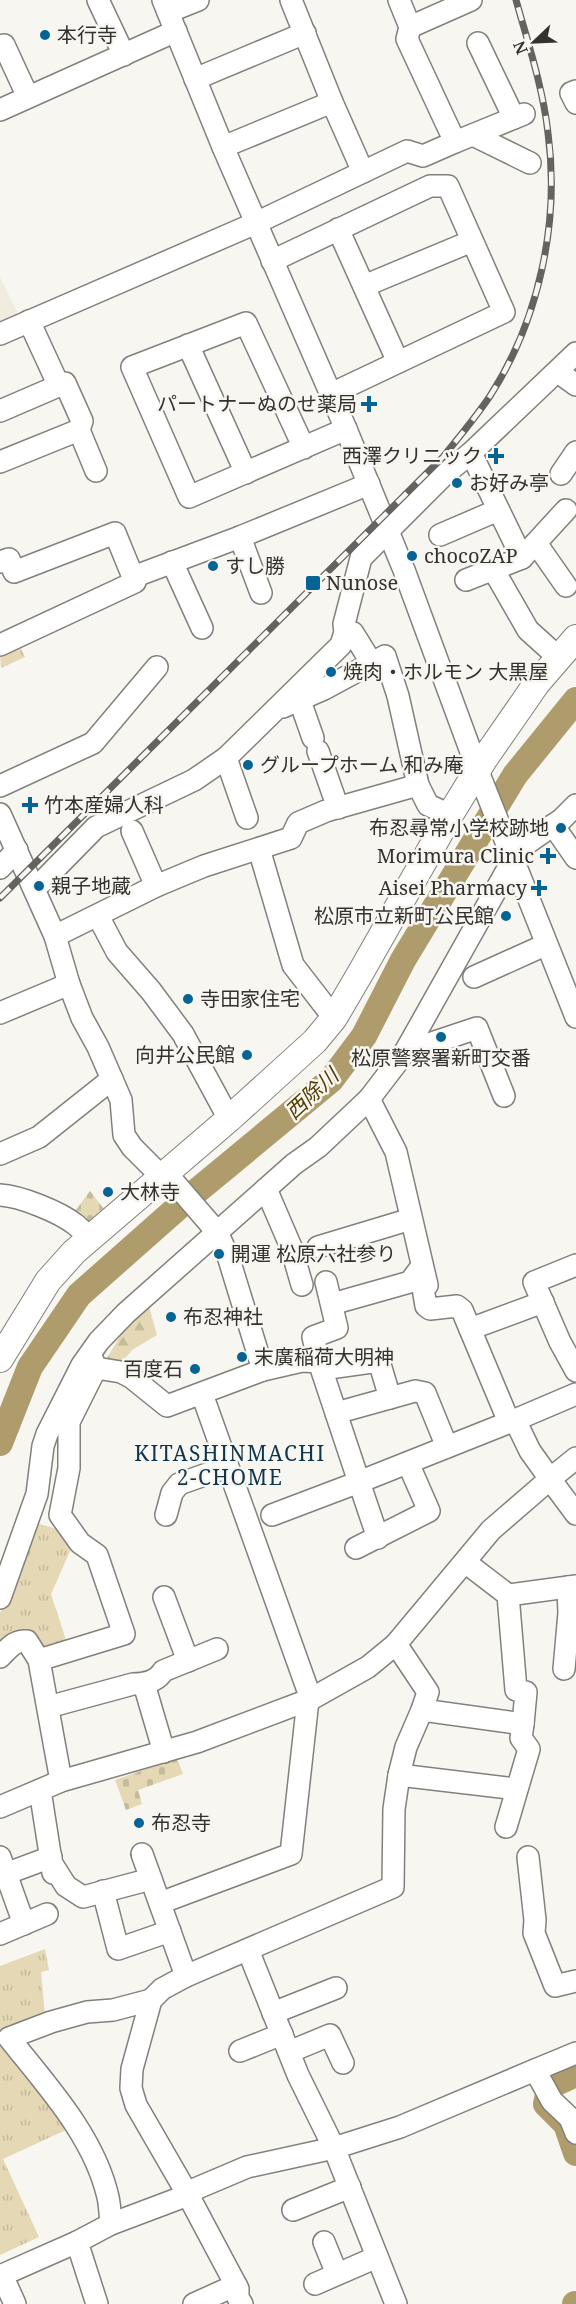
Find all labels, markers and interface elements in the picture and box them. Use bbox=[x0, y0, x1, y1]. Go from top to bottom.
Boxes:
north arrow bbox=[504, 12, 564, 72]
place label: 本行寺 bbox=[57, 21, 117, 48]
marker: 本行寺 bbox=[38, 28, 52, 42]
text: N bbox=[507, 37, 533, 58]
place label: パートナーぬのせ薬局 bbox=[157, 390, 357, 417]
marker: パートナーぬのせ薬局 bbox=[362, 397, 376, 411]
place label: 西澤クリニック bbox=[342, 442, 482, 469]
marker: 西澤クリニック bbox=[487, 447, 505, 465]
place label: お好み亭 bbox=[469, 469, 549, 496]
marker: お好み亭 bbox=[450, 476, 464, 490]
place label: chocoZAP bbox=[424, 542, 517, 569]
marker: chocoZAP bbox=[405, 549, 419, 563]
place label: すし勝 bbox=[225, 552, 285, 579]
marker: すし勝 bbox=[206, 559, 220, 573]
place label: Nunose bbox=[326, 569, 398, 596]
marker: Nunose bbox=[304, 574, 322, 592]
place label: 焼肉・ホルモン 大黒屋 bbox=[343, 658, 548, 685]
marker: 焼肉・ホルモン 大黒屋 bbox=[324, 665, 338, 679]
place label: グループホーム 和み庵 bbox=[260, 751, 463, 778]
marker: グループホーム 和み庵 bbox=[241, 758, 255, 772]
place label: 竹本産婦人科 bbox=[44, 791, 164, 818]
marker: 竹本産婦人科 bbox=[21, 796, 39, 814]
place label: 布忍尋常小学校跡地 bbox=[369, 814, 549, 841]
marker: 布忍尋常小学校跡地 bbox=[554, 821, 568, 835]
place label: Morimura Clinic bbox=[377, 842, 534, 869]
marker: Morimura Clinic bbox=[539, 847, 557, 865]
place label: 親子地蔵 bbox=[51, 872, 131, 899]
place label: Aisei Pharmacy bbox=[378, 874, 528, 901]
marker: 親子地蔵 bbox=[32, 879, 46, 893]
marker: Aisei Pharmacy bbox=[532, 881, 546, 895]
place label: 松原市立新町公民館 bbox=[314, 902, 494, 929]
marker: 松原市立新町公民館 bbox=[499, 909, 513, 923]
place label: 寺田家住宅 bbox=[200, 985, 300, 1012]
marker: 寺田家住宅 bbox=[181, 992, 195, 1006]
marker: 松原警察署新町交番 bbox=[434, 1030, 448, 1044]
place label: 向井公民館 bbox=[135, 1041, 235, 1068]
place label: 松原警察署新町交番 bbox=[351, 1044, 531, 1071]
marker: 向井公民館 bbox=[240, 1048, 254, 1062]
water label: 西除川 bbox=[279, 1060, 345, 1125]
place label: 大林寺 bbox=[120, 1178, 180, 1205]
marker: 大林寺 bbox=[101, 1185, 115, 1199]
place label: 開運 松原六社参り bbox=[231, 1240, 396, 1267]
marker: 開運 松原六社参り bbox=[212, 1247, 226, 1261]
place label: 布忍神社 bbox=[183, 1303, 263, 1330]
marker: 布忍神社 bbox=[164, 1310, 178, 1324]
place label: 末廣稲荷大明神 bbox=[254, 1343, 394, 1370]
marker: 末廣稲荷大明神 bbox=[235, 1350, 249, 1364]
place label: 百度石 bbox=[123, 1355, 183, 1382]
marker: 百度石 bbox=[188, 1362, 202, 1376]
district label: KITASHINMACHI 2-CHOME bbox=[134, 1439, 326, 1491]
place label: 布忍寺 bbox=[151, 1809, 211, 1836]
marker: 布忍寺 bbox=[132, 1816, 146, 1830]

